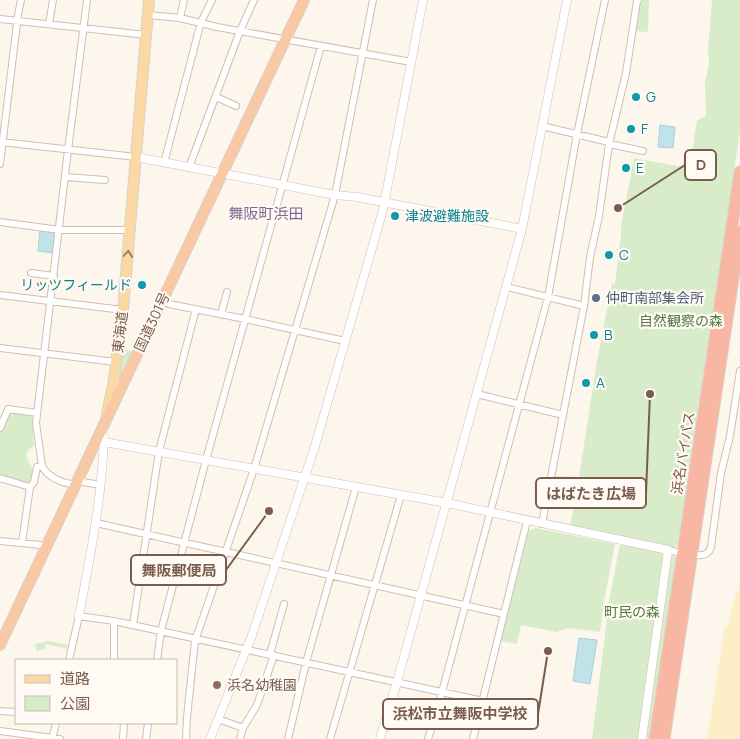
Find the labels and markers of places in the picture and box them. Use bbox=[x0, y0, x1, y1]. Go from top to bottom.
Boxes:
place label: G bbox=[646, 87, 656, 106]
marker: G bbox=[630, 91, 642, 103]
place label: F bbox=[641, 119, 648, 138]
marker: F bbox=[625, 123, 637, 135]
callout: D bbox=[685, 150, 716, 180]
place label: E bbox=[636, 158, 644, 177]
marker: E bbox=[620, 162, 632, 174]
place label: 津波避難施設 bbox=[405, 206, 489, 225]
marker: 津波避難施設 bbox=[389, 210, 401, 222]
place label: C bbox=[619, 245, 629, 264]
marker: C bbox=[603, 249, 615, 261]
place label: リッツフィールド bbox=[20, 275, 132, 294]
marker: リッツフィールド bbox=[136, 279, 148, 291]
place label: 仲町南部集会所 bbox=[606, 288, 704, 307]
marker: 仲町南部集会所 bbox=[590, 292, 602, 304]
place label: B bbox=[604, 325, 613, 344]
marker: B bbox=[588, 329, 600, 341]
place label: A bbox=[596, 373, 605, 392]
marker: A bbox=[580, 377, 592, 389]
callout: はばたき広場 bbox=[536, 478, 646, 508]
callout: 舞阪郵便局 bbox=[131, 555, 226, 585]
place label: 浜名幼稚園 bbox=[227, 675, 297, 694]
marker: 浜名幼稚園 bbox=[211, 679, 223, 691]
callout: 浜松市立舞阪中学校 bbox=[383, 699, 538, 729]

